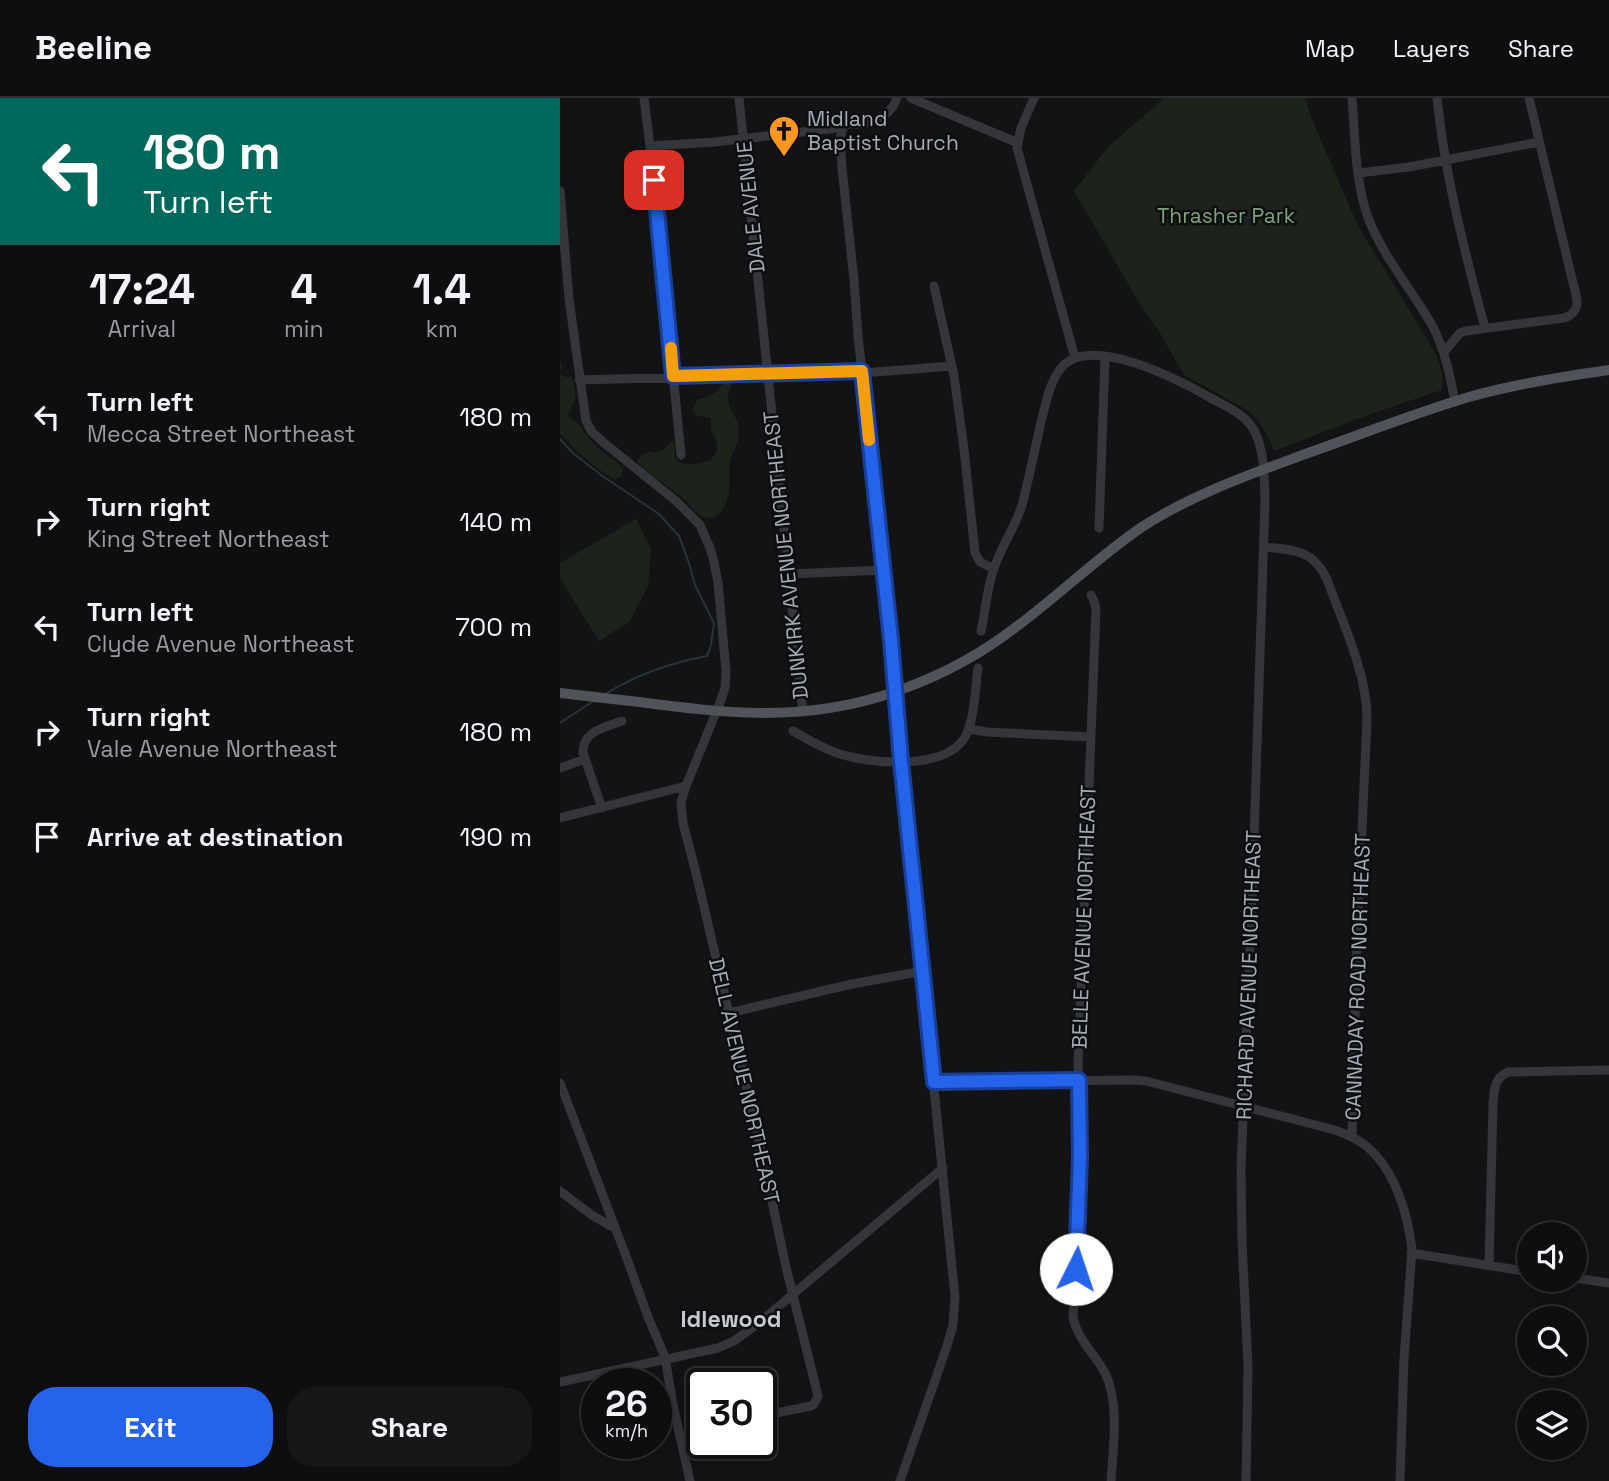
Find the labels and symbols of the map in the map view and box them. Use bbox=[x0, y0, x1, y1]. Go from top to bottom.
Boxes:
place label: Midland Baptist Church bbox=[807, 105, 959, 156]
church icon: Midland Baptist Church bbox=[767, 114, 801, 158]
street label: DALE AVENUE bbox=[730, 140, 771, 274]
pin bbox=[624, 150, 684, 210]
park label: Thrasher Park bbox=[1157, 202, 1295, 229]
street label: DUNKIRK AVENUE NORTHEAST bbox=[757, 410, 814, 701]
street label: BELLE AVENUE NORTHEAST bbox=[1065, 784, 1102, 1050]
street label: RICHARD AVENUE NORTHEAST bbox=[1230, 830, 1267, 1120]
street label: CANNADAY ROAD NORTHEAST bbox=[1339, 833, 1376, 1121]
street label: DELL AVENUE NORTHEAST bbox=[703, 955, 786, 1207]
position arrow bbox=[1039, 1232, 1113, 1306]
district label: Idlewood bbox=[681, 1304, 781, 1334]
speed limit sign: 30 bbox=[686, 1368, 777, 1459]

